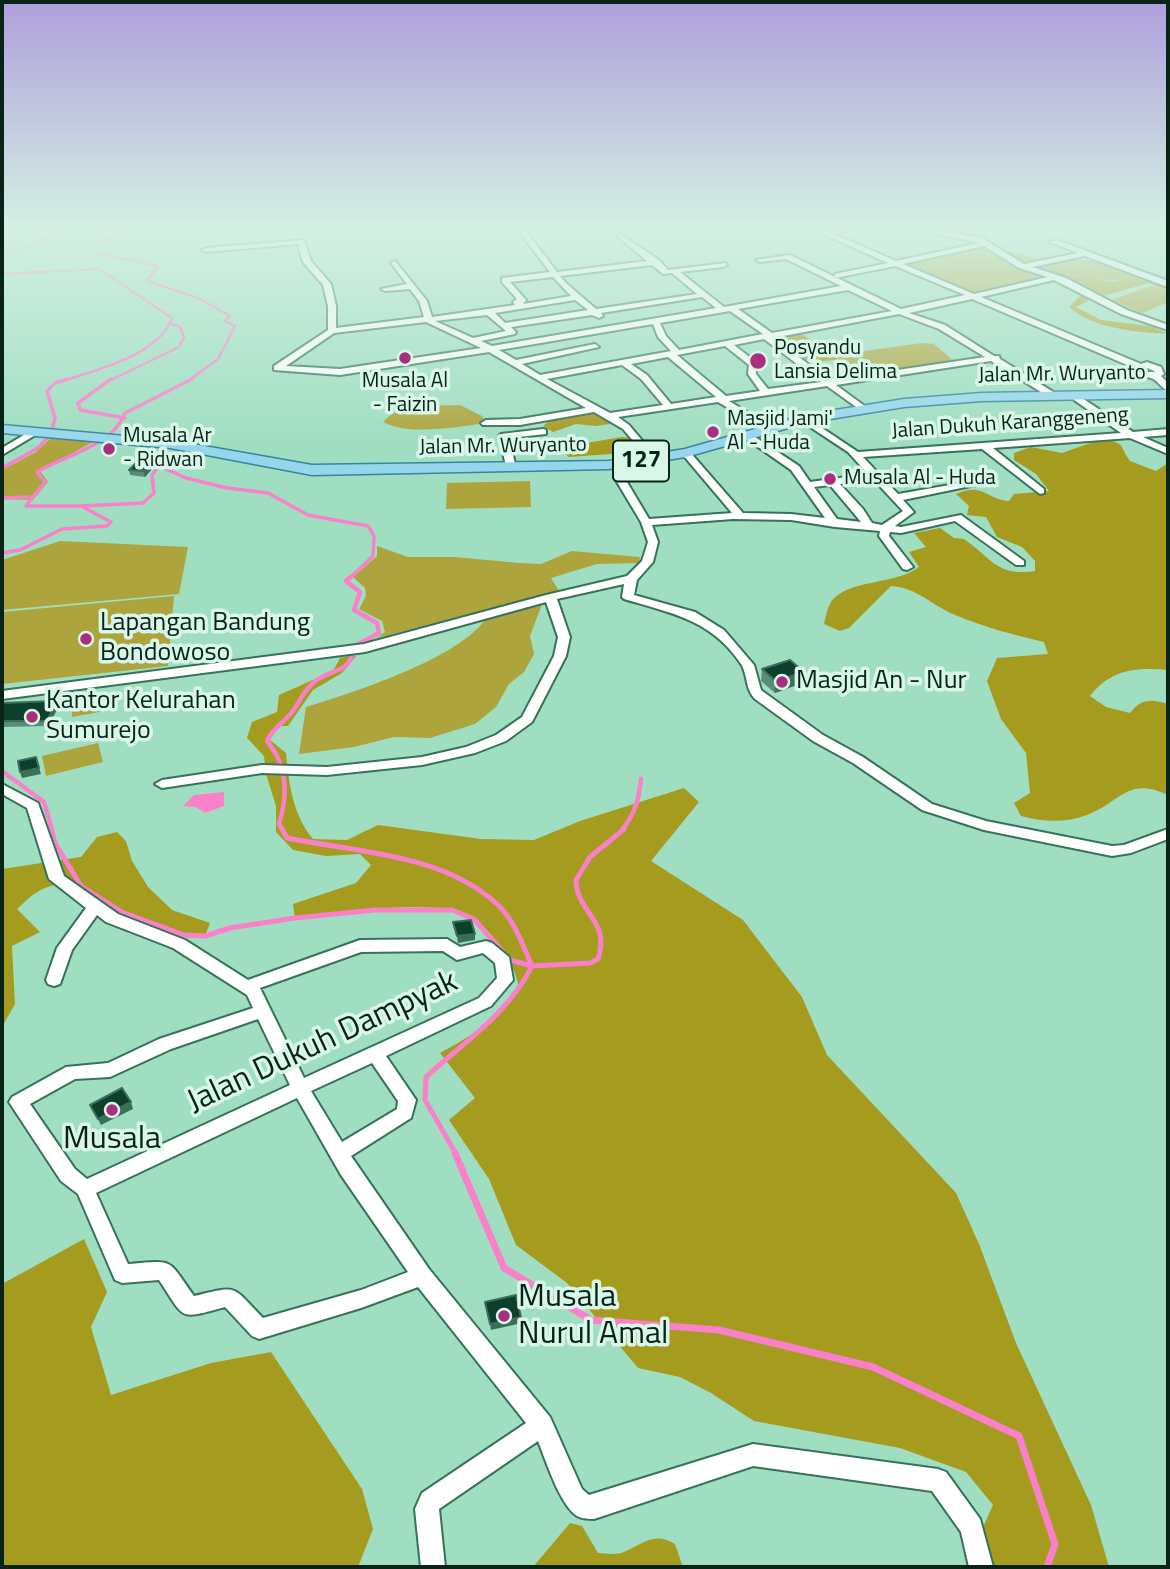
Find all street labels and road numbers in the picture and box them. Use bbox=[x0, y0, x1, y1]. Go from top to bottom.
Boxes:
street label: Jalan Mr. Wuryanto bbox=[978, 361, 1146, 389]
street label: Jalan Dukuh Karanggeneng bbox=[891, 403, 1129, 445]
street label: Jalan Mr. Wuryanto bbox=[419, 433, 587, 461]
road number: 127 bbox=[613, 440, 669, 482]
street label: Jalan Dukuh Dampyak bbox=[182, 964, 464, 1122]

